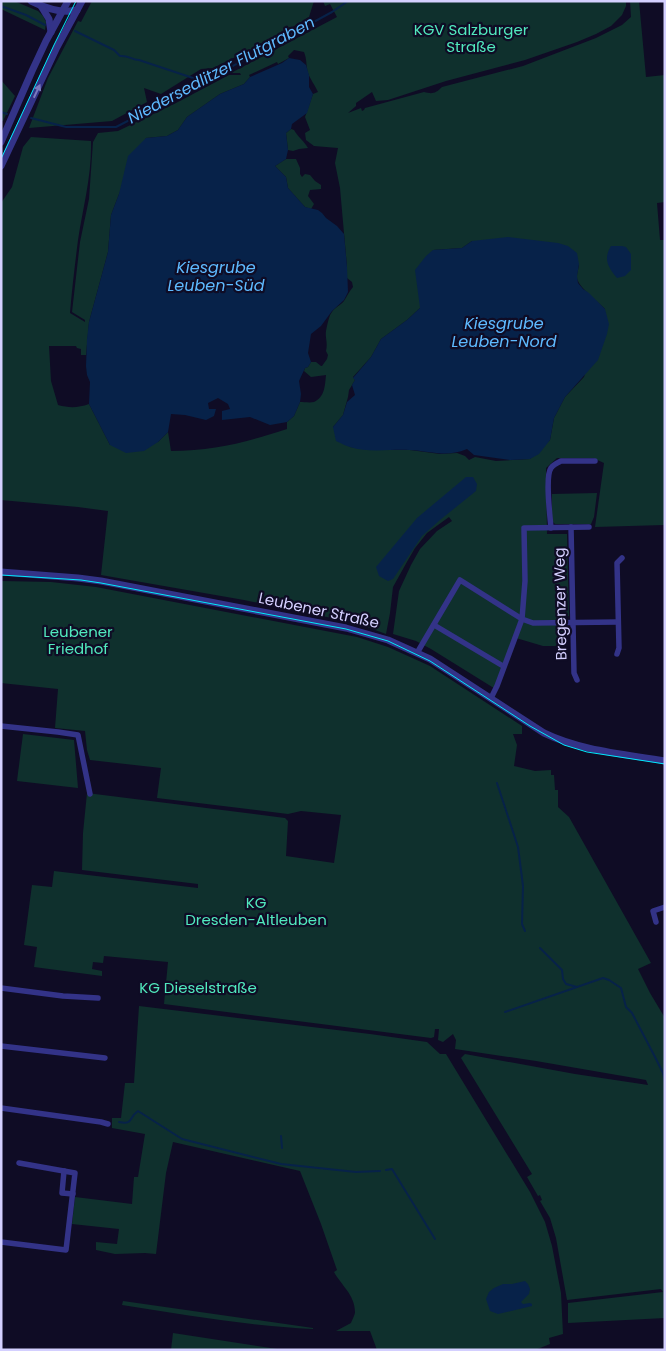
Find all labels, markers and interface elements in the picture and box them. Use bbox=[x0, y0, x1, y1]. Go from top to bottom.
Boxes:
water label: Niedersedlitzer Flutgraben bbox=[123, 11, 319, 129]
park label: KGV Salzburger Straße bbox=[414, 19, 529, 57]
one-way arrow bbox=[33, 84, 41, 98]
water label: Kiesgrube Leuben-Süd bbox=[167, 256, 265, 297]
water label: Kiesgrube Leuben-Nord bbox=[451, 312, 557, 353]
street label: Bregenzer Weg bbox=[549, 547, 571, 661]
street label: Leubener Straße bbox=[257, 587, 381, 633]
park label: Leubener Friedhof bbox=[43, 621, 113, 659]
park label: KG Dresden-Altleuben bbox=[185, 892, 327, 930]
park label: KG Dieselstraße bbox=[139, 977, 257, 998]

